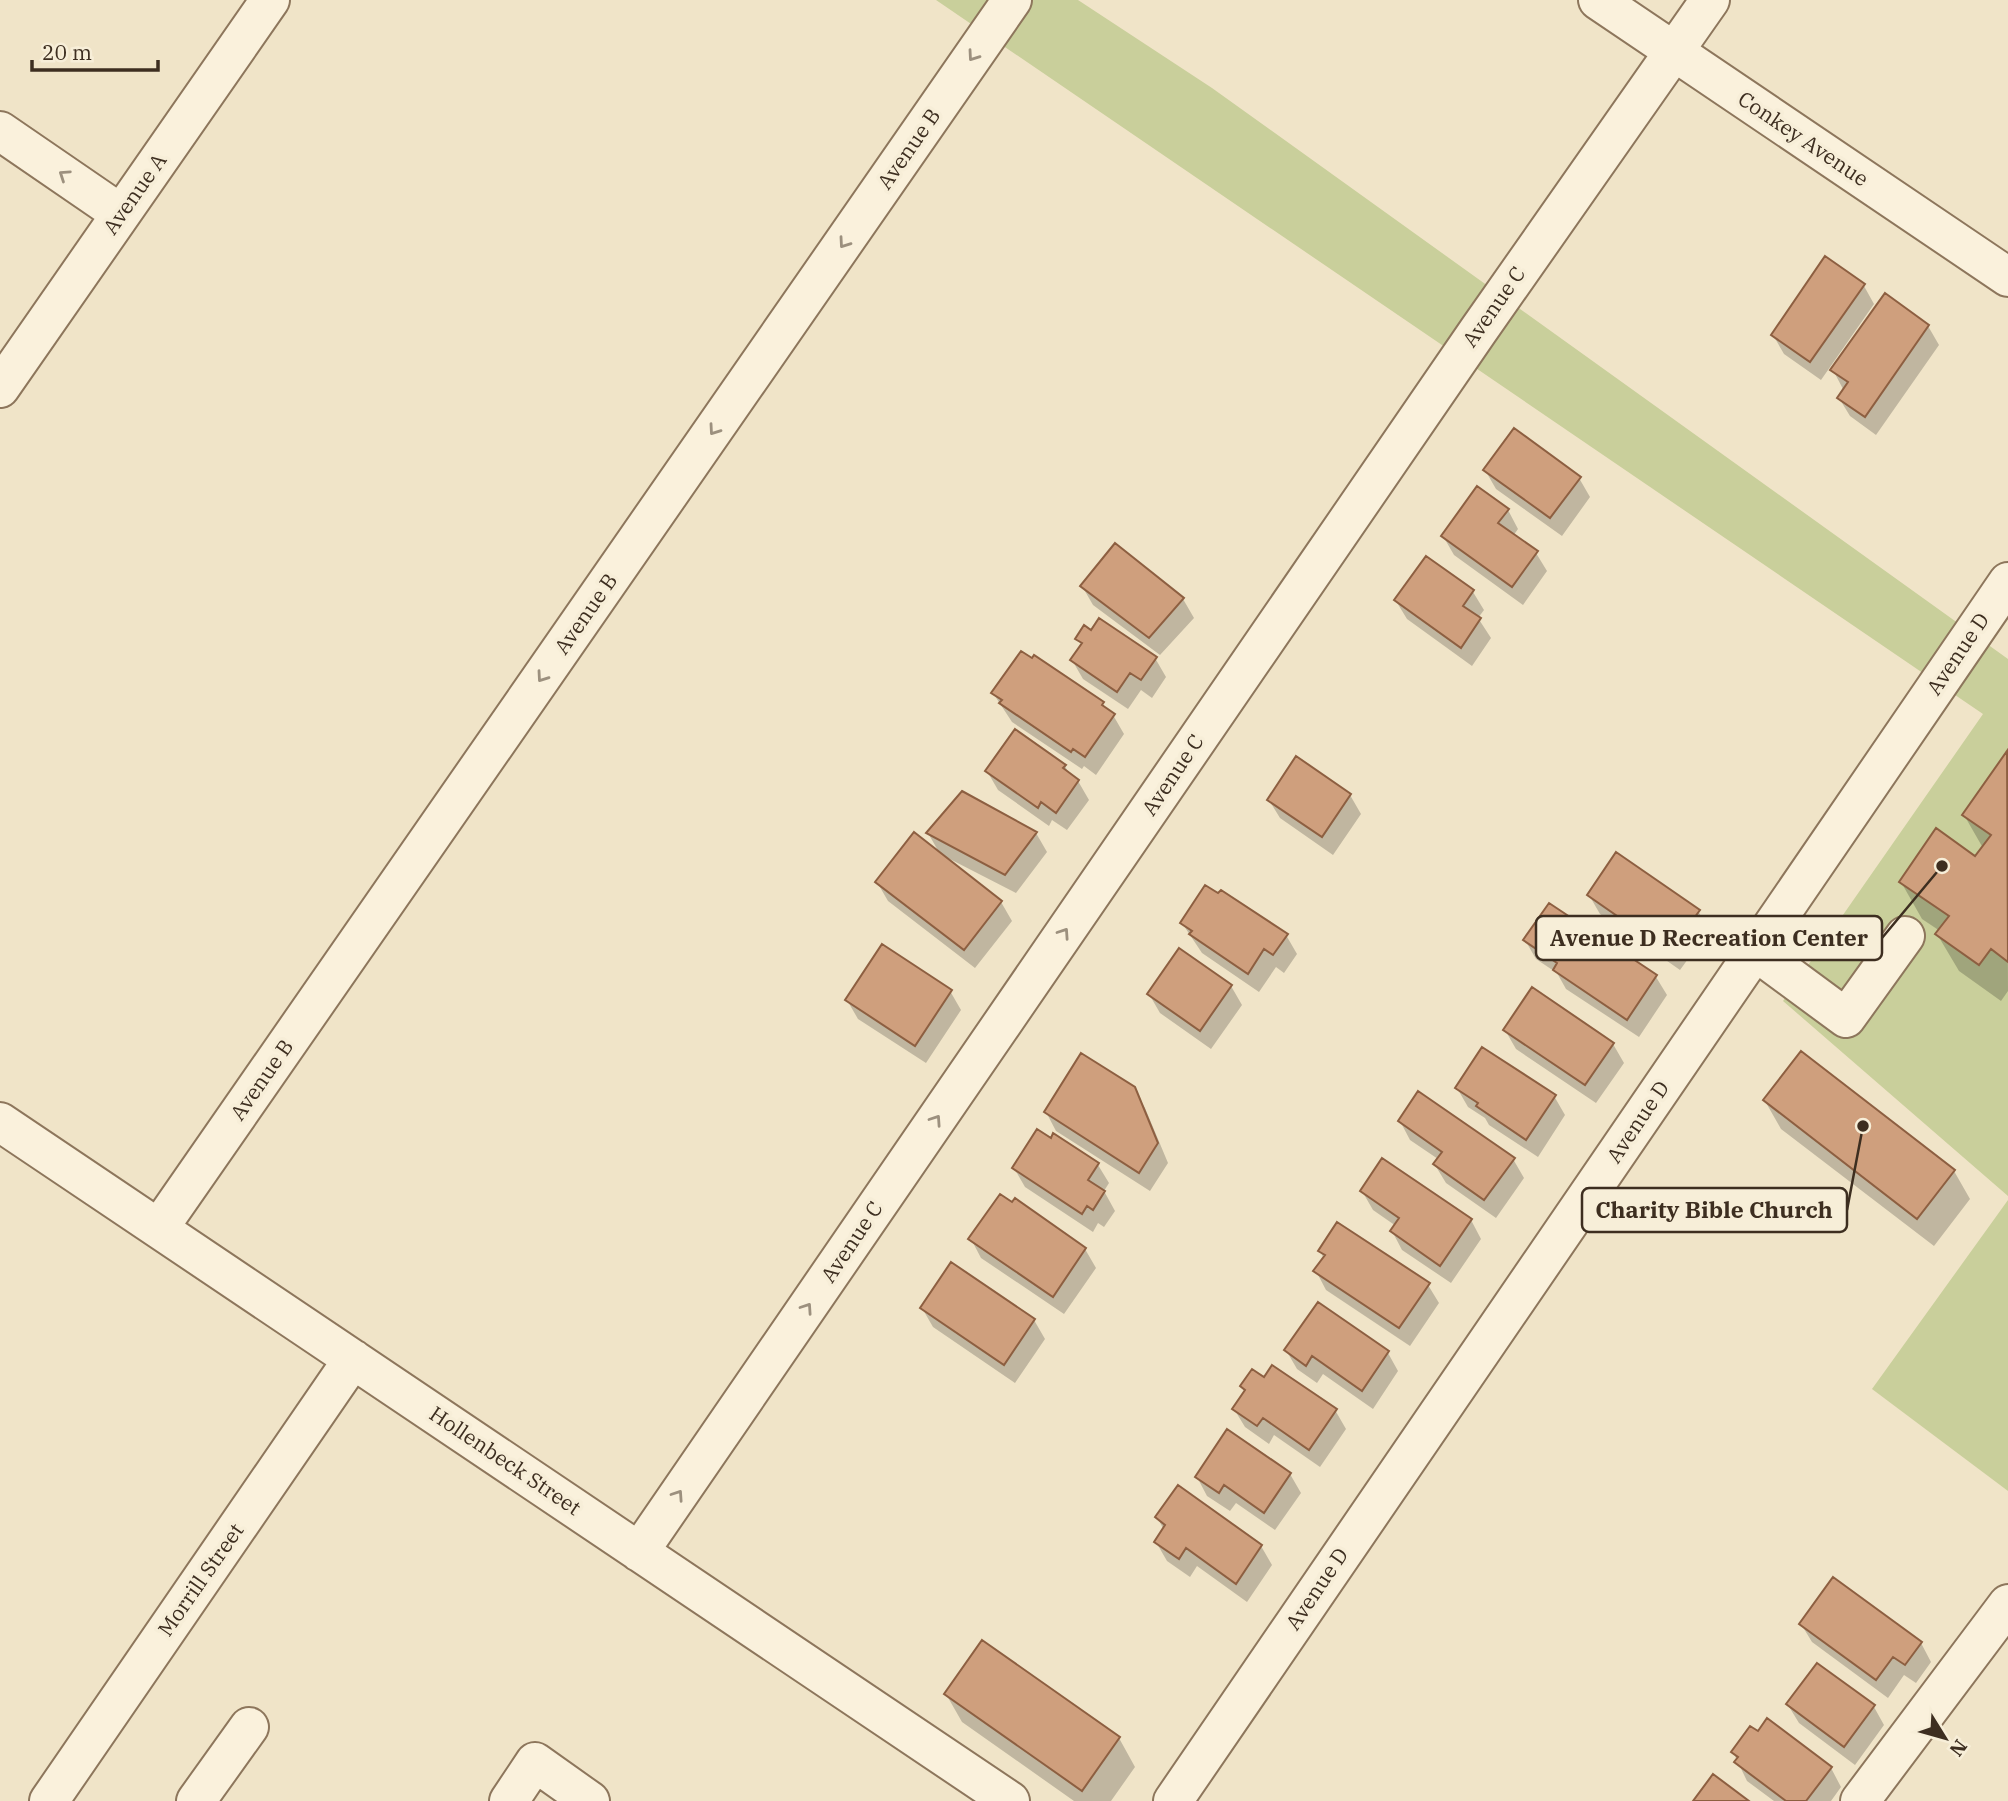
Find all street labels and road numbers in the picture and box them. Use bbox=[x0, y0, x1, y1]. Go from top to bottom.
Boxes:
street label: Conkey Avenue bbox=[1733, 84, 1874, 192]
street label: Avenue B bbox=[870, 102, 946, 194]
street label: Avenue A bbox=[96, 147, 173, 240]
street label: Avenue C bbox=[1455, 261, 1531, 352]
street label: Avenue B bbox=[547, 567, 623, 659]
street label: Avenue D bbox=[1919, 607, 1995, 700]
street label: Avenue C bbox=[1135, 728, 1210, 821]
street label: Avenue B bbox=[223, 1033, 299, 1125]
street label: Avenue D bbox=[1599, 1075, 1675, 1168]
street label: Avenue C bbox=[814, 1195, 889, 1288]
street label: Hollenbeck Street bbox=[425, 1399, 587, 1521]
street label: Morrill Street bbox=[151, 1517, 249, 1641]
street label: Avenue D bbox=[1278, 1542, 1354, 1635]

